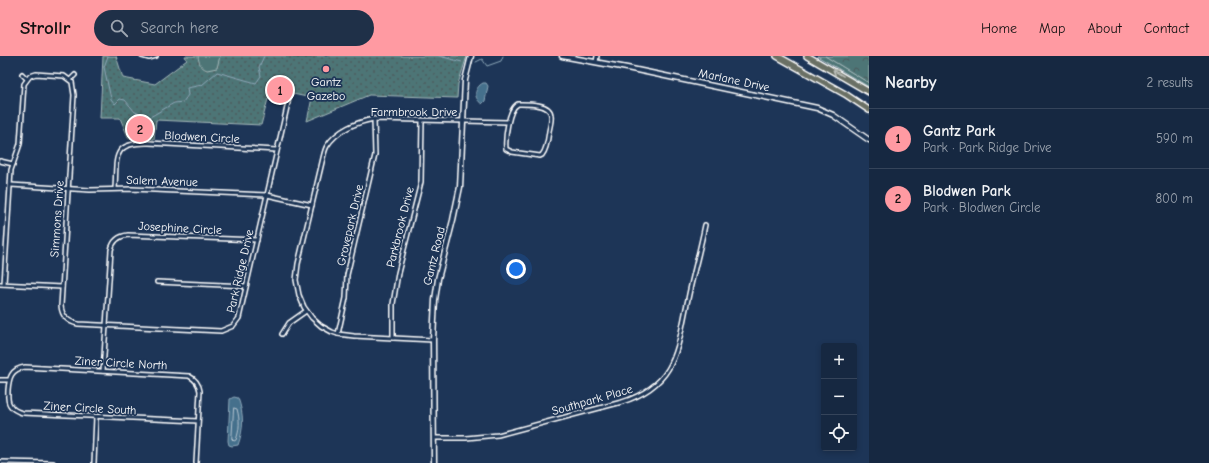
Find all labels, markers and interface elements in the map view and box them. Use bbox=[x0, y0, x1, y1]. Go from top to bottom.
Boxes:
search box bbox=[94, 10, 374, 46]
text: Strollr bbox=[20, 17, 70, 39]
icon: search bbox=[108, 17, 130, 39]
text: Search here bbox=[140, 19, 219, 37]
text: Home bbox=[981, 20, 1017, 37]
text: Map bbox=[1039, 20, 1065, 37]
text: About bbox=[1087, 20, 1122, 37]
text: Contact bbox=[1144, 20, 1189, 37]
marker: Gantz Gazebo bbox=[321, 64, 331, 74]
street label: Marlane Drive bbox=[697, 66, 771, 94]
one-way arrow bbox=[832, 69, 844, 77]
text: Nearby bbox=[885, 73, 936, 92]
pin: 1 bbox=[267, 75, 293, 105]
place label: Gantz Gazebo bbox=[307, 75, 345, 103]
text: 2 results bbox=[1146, 75, 1193, 90]
street label: Farmbrook Drive bbox=[371, 105, 457, 119]
pin: 2 bbox=[127, 114, 153, 144]
text: Gantz Park bbox=[923, 122, 995, 140]
street label: Blodwen Circle bbox=[164, 128, 240, 146]
text: 1 bbox=[895, 131, 901, 146]
text: 590 m bbox=[1156, 131, 1193, 146]
text: Park · Park Ridge Drive bbox=[923, 140, 1051, 155]
street label: Salem Avenue bbox=[126, 173, 198, 189]
street label: Simmons Drive bbox=[47, 180, 67, 258]
text: Blodwen Park bbox=[923, 182, 1011, 200]
street label: Grovepark Drive bbox=[334, 183, 366, 267]
street label: Parkbrook Drive bbox=[383, 185, 417, 269]
text: 2 bbox=[895, 191, 901, 206]
text: 800 m bbox=[1155, 191, 1193, 206]
text: Park · Blodwen Circle bbox=[923, 200, 1040, 215]
street label: Josephine Circle bbox=[138, 219, 222, 237]
street label: Gantz Road bbox=[420, 225, 448, 287]
street label: Park Ridge Drive bbox=[224, 228, 256, 314]
your location bbox=[506, 259, 526, 279]
map controls bbox=[821, 343, 857, 451]
button: + bbox=[821, 343, 857, 379]
street label: Ziner Circle North bbox=[74, 354, 168, 372]
button: − bbox=[821, 379, 857, 415]
street label: Southpark Place bbox=[550, 382, 634, 418]
street label: Ziner Circle South bbox=[43, 399, 137, 417]
button: locate bbox=[821, 415, 857, 451]

